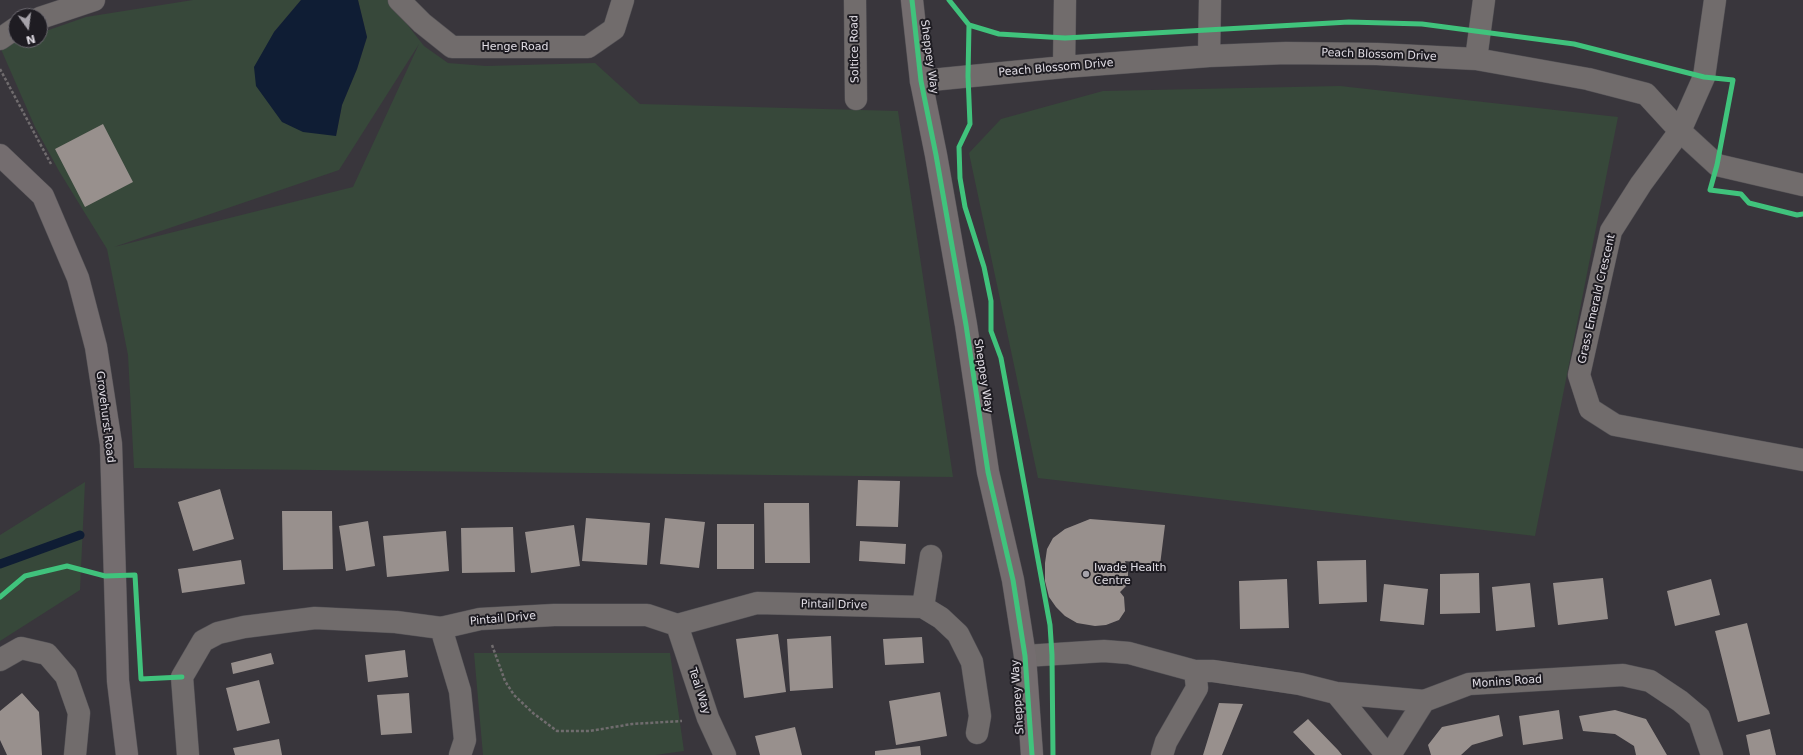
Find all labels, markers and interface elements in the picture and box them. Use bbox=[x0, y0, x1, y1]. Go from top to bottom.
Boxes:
north arrow bbox=[8, 8, 48, 48]
street label: Soltice Road bbox=[848, 15, 862, 83]
street label: Sheppey Way bbox=[917, 19, 941, 95]
text: N bbox=[25, 32, 37, 47]
street label: Henge Road bbox=[482, 40, 548, 54]
street label: Peach Blossom Drive bbox=[1321, 46, 1437, 64]
street label: Peach Blossom Drive bbox=[998, 56, 1114, 80]
street label: Grass Emerald Crescent bbox=[1576, 233, 1618, 365]
street label: Sheppey Way bbox=[971, 338, 995, 414]
street label: Grovehurst Road bbox=[93, 370, 117, 464]
place label: Iwade Health Centre bbox=[1094, 561, 1166, 587]
marker: Iwade Health Centre bbox=[1081, 569, 1091, 579]
street label: Pintail Drive bbox=[801, 598, 867, 612]
street label: Pintail Drive bbox=[469, 610, 537, 628]
street label: Sheppey Way bbox=[1009, 659, 1027, 735]
street label: Teal Way bbox=[685, 666, 713, 716]
street label: Monins Road bbox=[1472, 673, 1542, 691]

